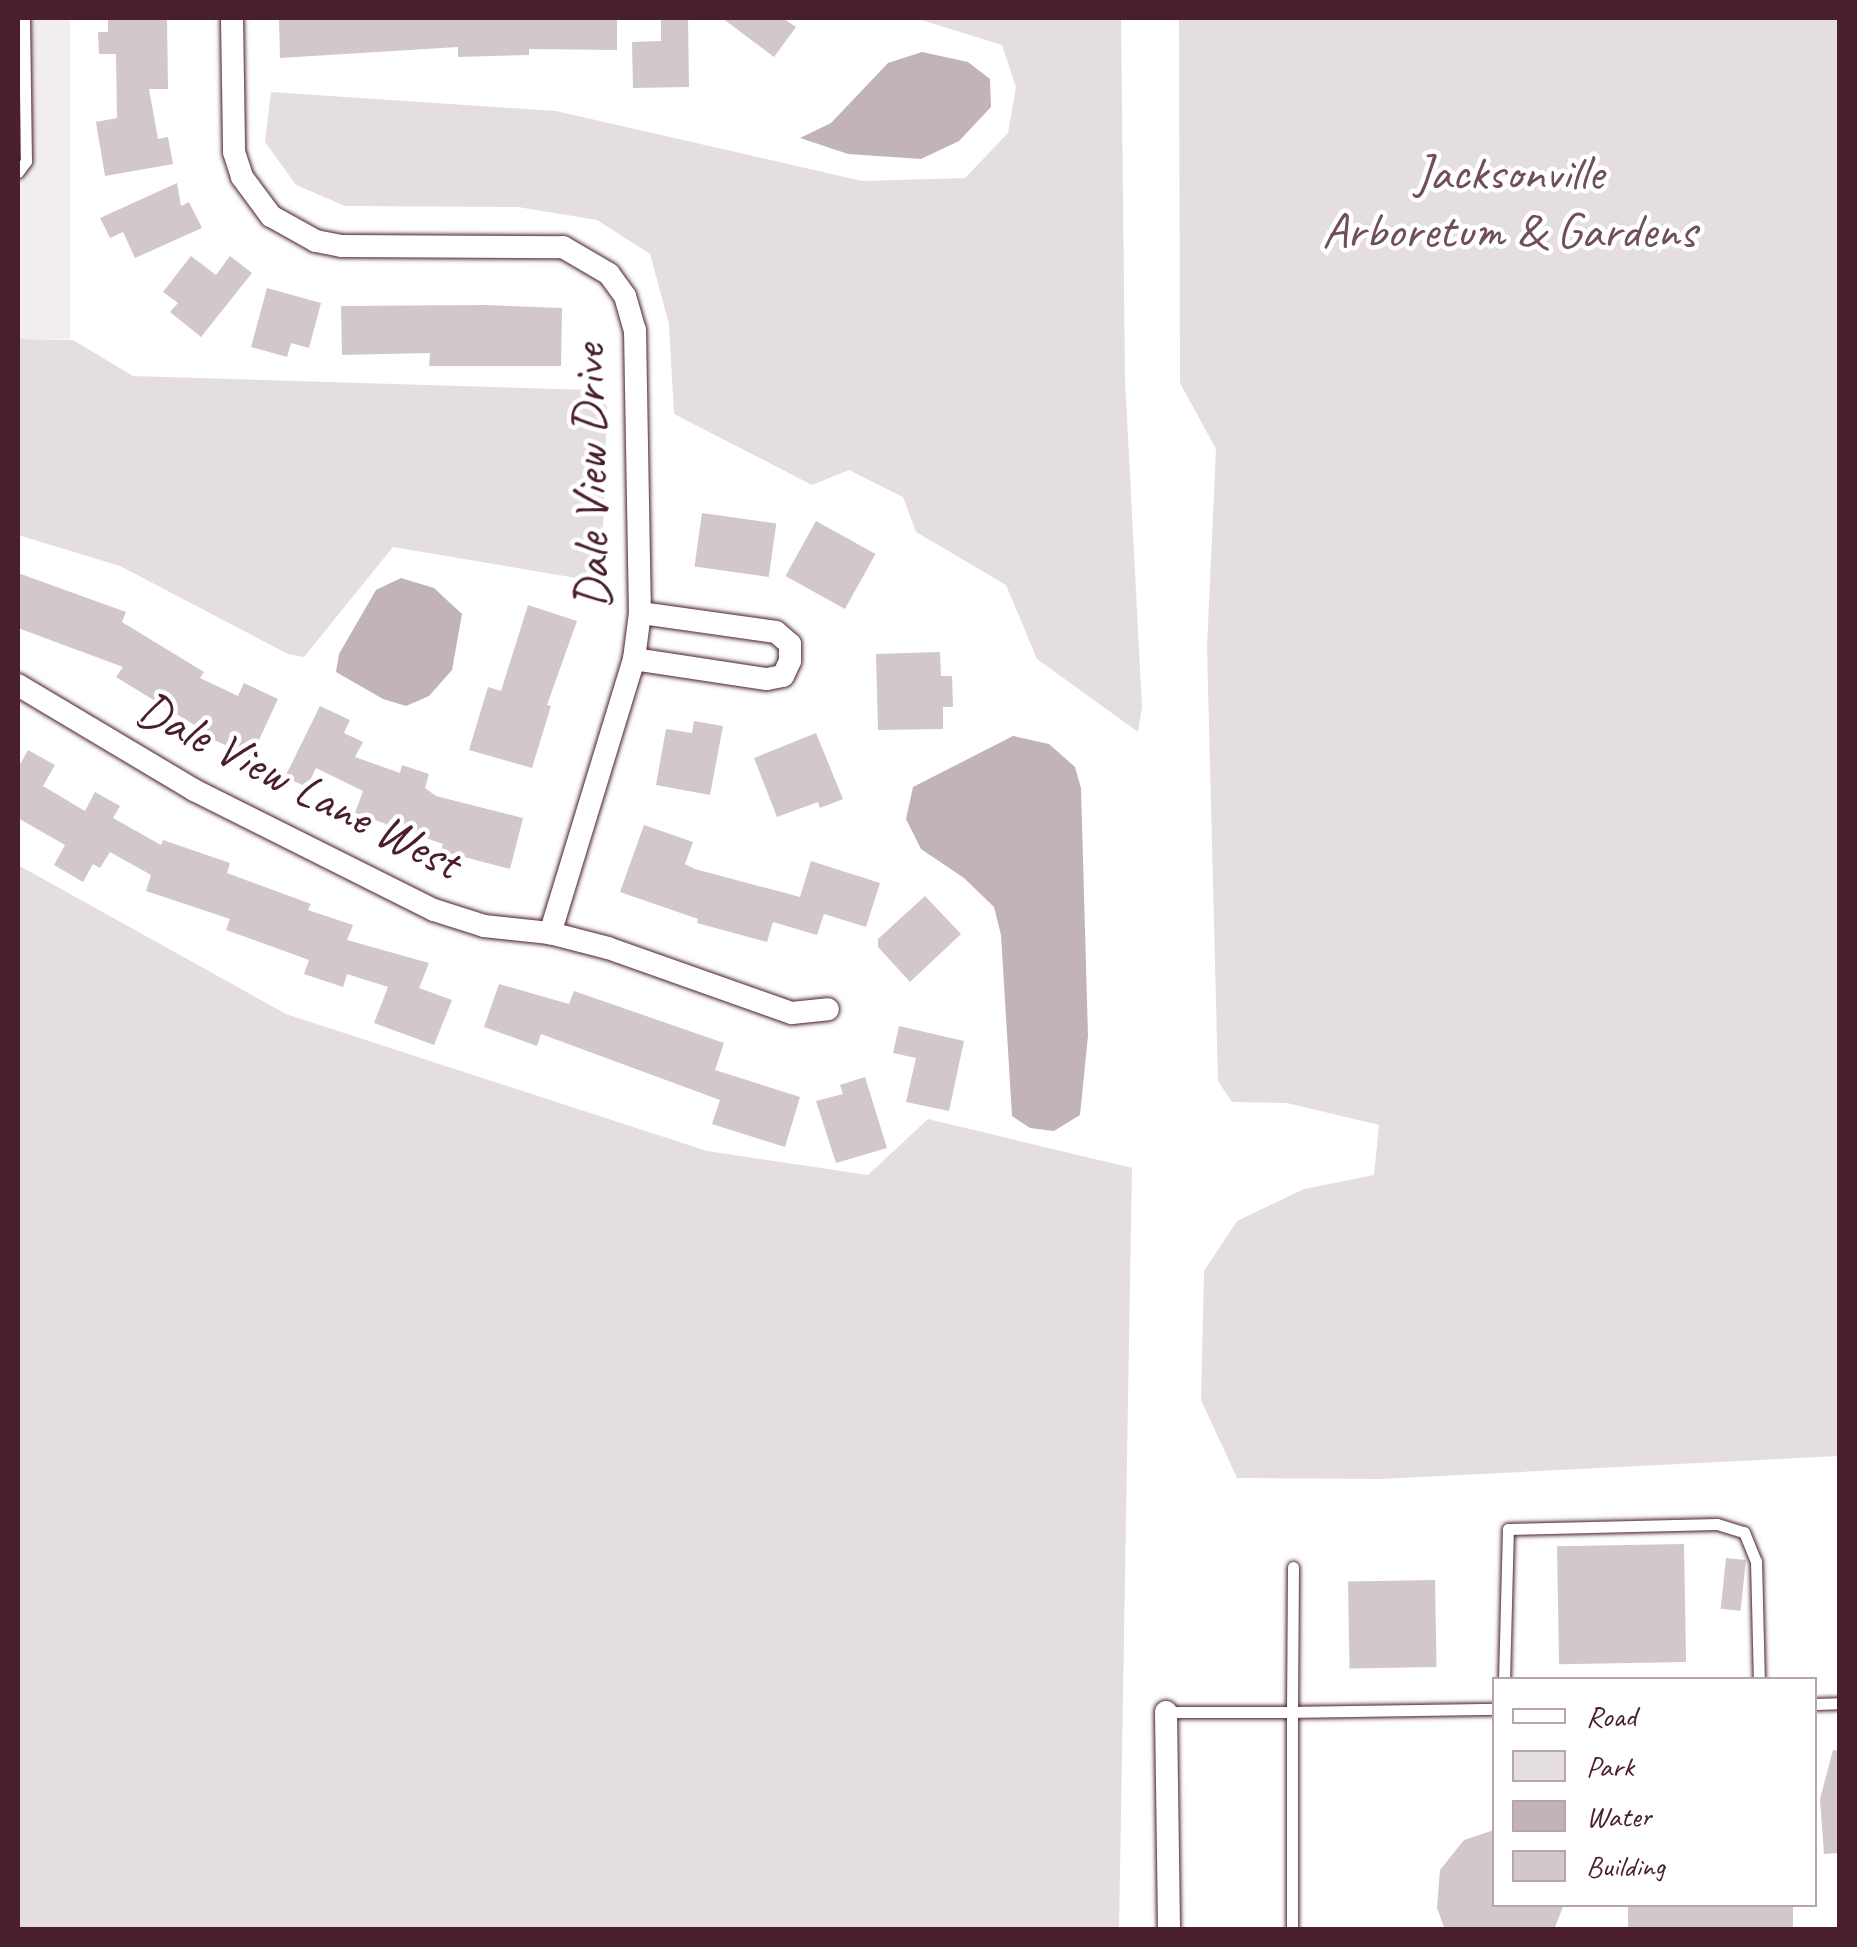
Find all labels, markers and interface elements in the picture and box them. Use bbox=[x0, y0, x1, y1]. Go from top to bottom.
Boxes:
park label: Jacksonville Arboretum & Gardens bbox=[1322, 142, 1696, 260]
street label: Dale View Drive bbox=[558, 344, 622, 610]
street label: Dale View Lane West bbox=[127, 677, 471, 893]
legend bbox=[1492, 1677, 1817, 1907]
text: Road bbox=[1586, 1697, 1636, 1735]
text: Park bbox=[1586, 1747, 1634, 1785]
text: Water bbox=[1586, 1797, 1651, 1835]
text: Building bbox=[1586, 1847, 1665, 1885]

